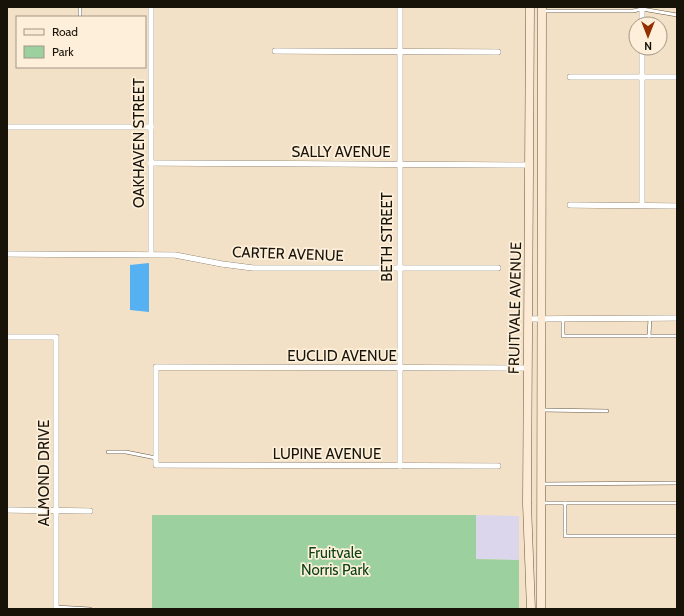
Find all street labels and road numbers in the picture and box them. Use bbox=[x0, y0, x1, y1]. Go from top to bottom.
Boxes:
street label: OAKHAVEN STREET bbox=[130, 78, 148, 208]
street label: SALLY AVENUE bbox=[291, 143, 391, 161]
street label: BETH STREET bbox=[378, 192, 396, 282]
street label: FRUITVALE AVENUE bbox=[505, 242, 525, 374]
street label: CARTER AVENUE bbox=[232, 243, 344, 265]
street label: EUCLID AVENUE bbox=[287, 347, 397, 365]
street label: ALMOND DRIVE bbox=[35, 420, 53, 526]
street label: LUPINE AVENUE bbox=[273, 445, 381, 463]

